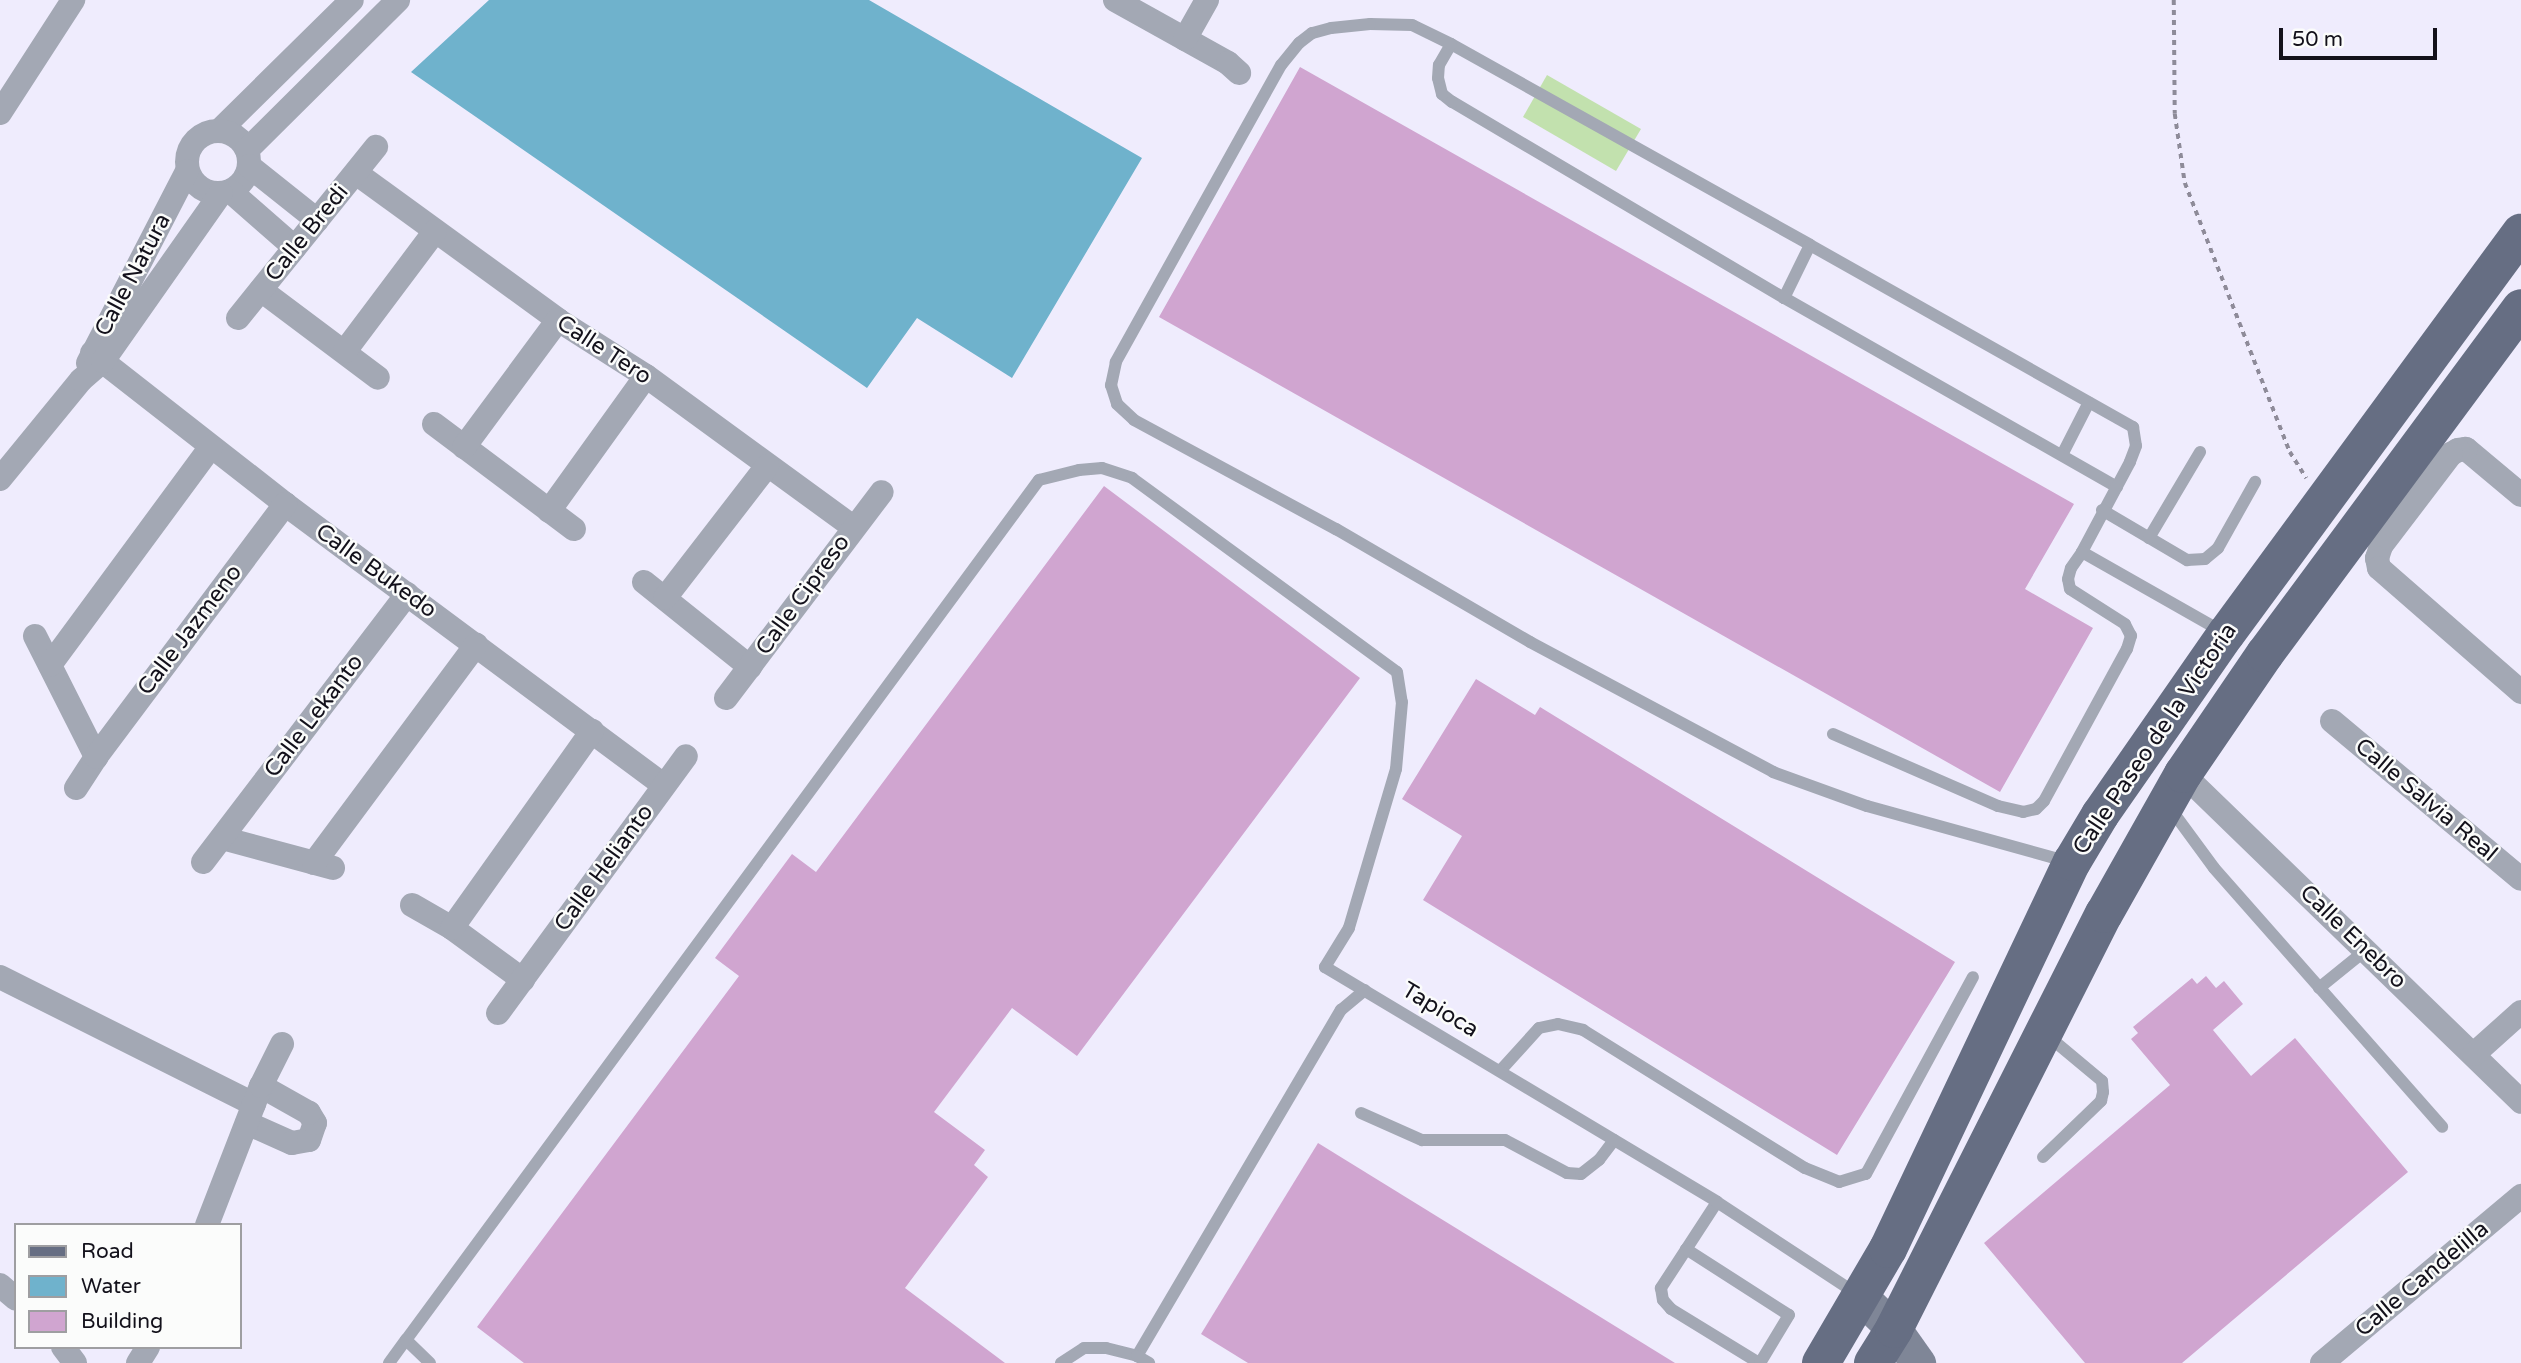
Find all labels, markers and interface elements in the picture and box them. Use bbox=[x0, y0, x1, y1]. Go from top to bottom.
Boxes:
scale bar bbox=[2283, 14, 2440, 58]
text: 50 m bbox=[2292, 27, 2343, 52]
street label: Calle Bredi bbox=[260, 179, 354, 287]
street label: Calle Natura bbox=[89, 209, 177, 341]
street label: Calle Tero bbox=[551, 309, 657, 391]
street label: Calle Bukedo bbox=[310, 518, 442, 624]
street label: Calle Cipreso bbox=[750, 529, 856, 661]
street label: Calle Jazmeno bbox=[132, 559, 248, 701]
street label: Calle Paseo de la Victoria bbox=[2067, 618, 2243, 860]
street label: Calle Lekanto bbox=[259, 649, 369, 783]
street label: Calle Salvia Real bbox=[2349, 733, 2503, 867]
street label: Calle Helianto bbox=[549, 799, 659, 937]
street label: Calle Enebro bbox=[2294, 879, 2412, 995]
street label: Tapioca bbox=[1397, 976, 1483, 1044]
street label: Calle Candelilla bbox=[2350, 1215, 2494, 1343]
legend bbox=[14, 1223, 242, 1349]
text: Road bbox=[81, 1239, 134, 1264]
text: Water bbox=[81, 1274, 141, 1299]
text: Building bbox=[81, 1309, 163, 1334]

